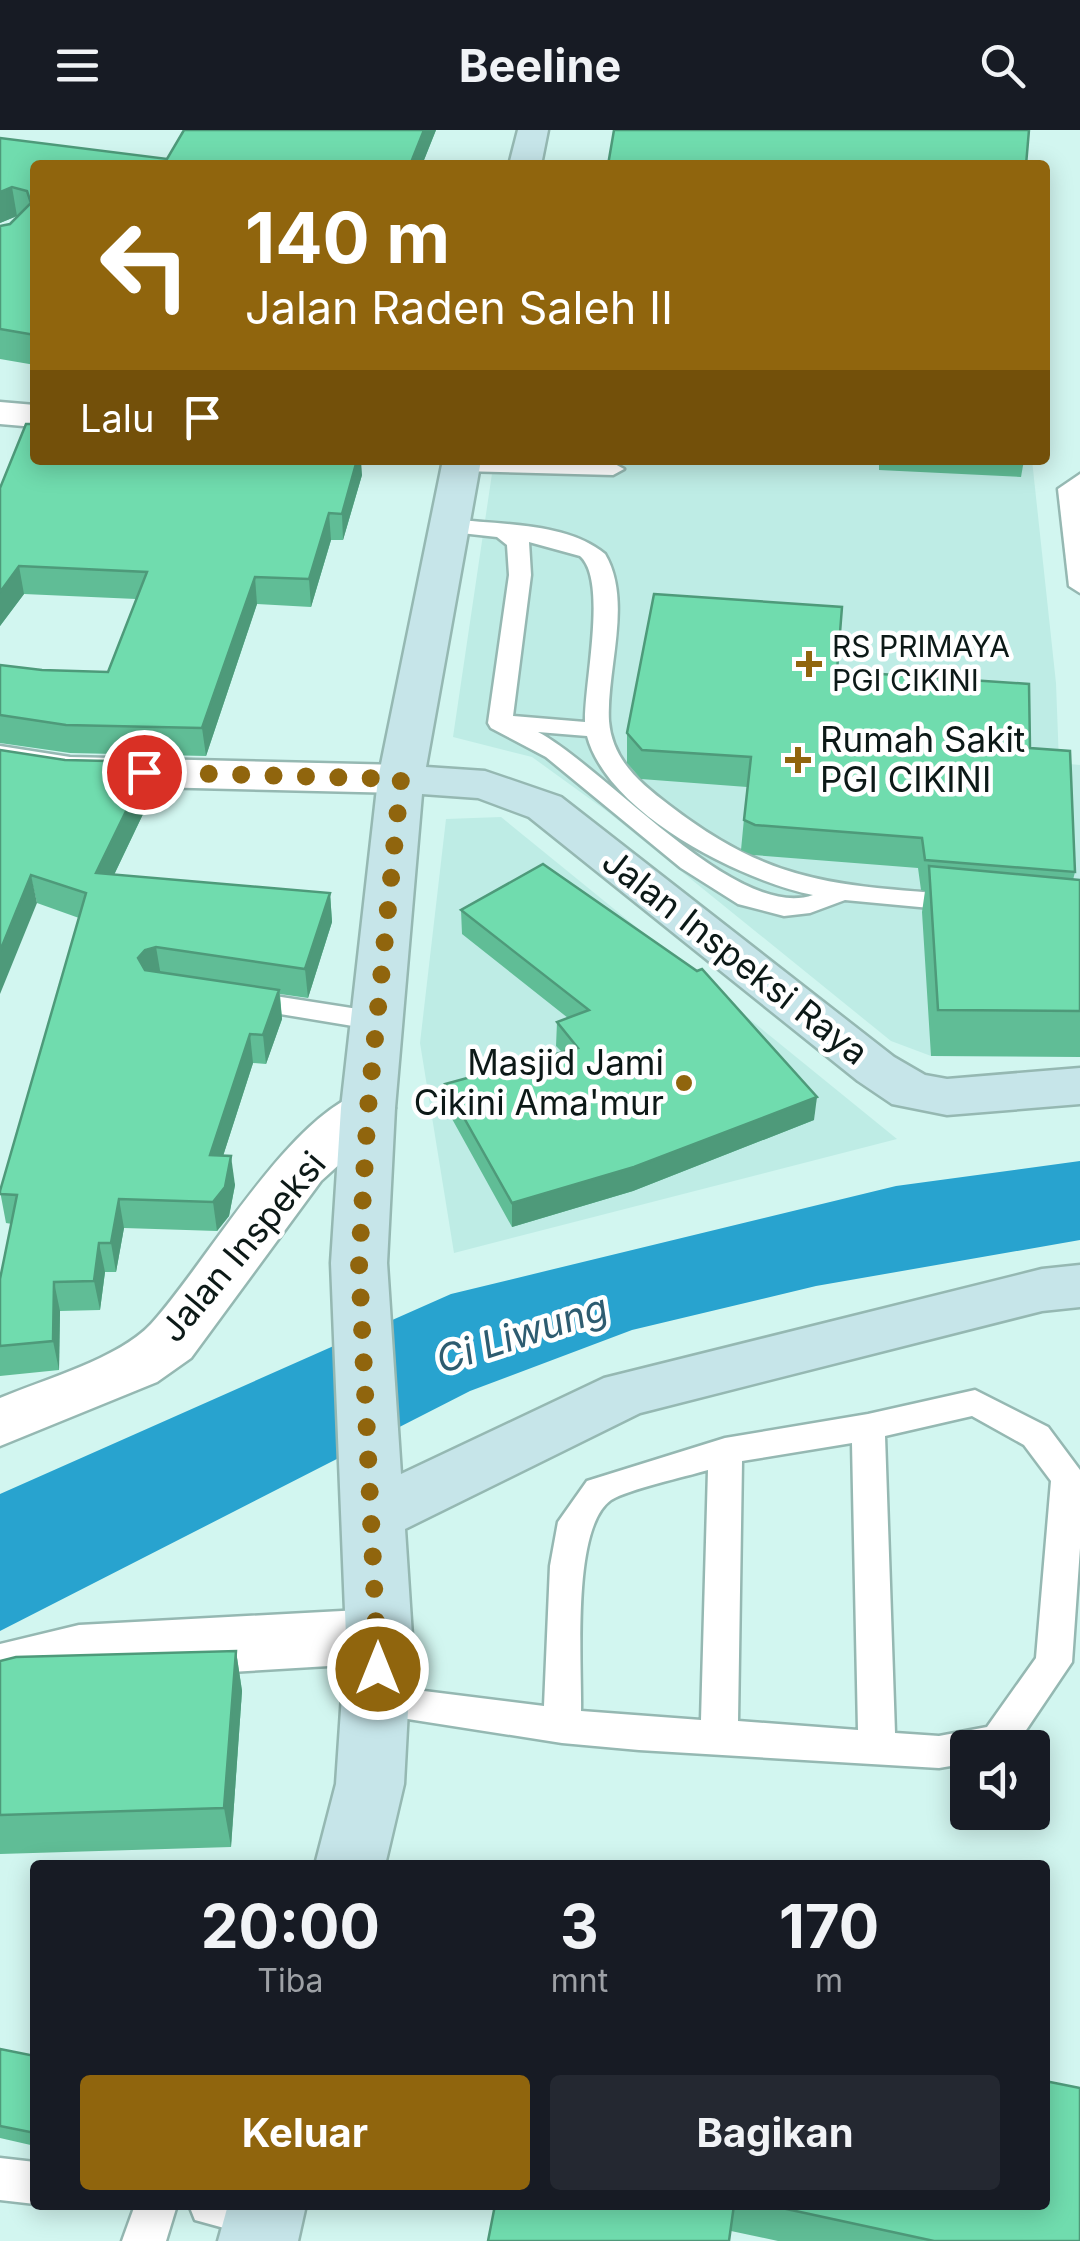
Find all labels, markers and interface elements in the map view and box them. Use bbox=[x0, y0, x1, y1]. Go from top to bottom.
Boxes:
icon: menu bbox=[50, 38, 105, 93]
text: Beeline bbox=[459, 38, 621, 93]
icon: search bbox=[975, 38, 1030, 93]
text: 140 m bbox=[245, 195, 450, 280]
icon: left bbox=[80, 200, 210, 330]
text: Jalan Raden Saleh II bbox=[245, 280, 673, 335]
icon: arrive bbox=[175, 390, 230, 445]
text: Lalu bbox=[80, 395, 155, 441]
place label: RS PRIMAYA PGI CIKINI bbox=[832, 628, 1010, 698]
marker: RS PRIMAYA PGI CIKINI bbox=[796, 651, 822, 677]
place label: Rumah Sakit PGI CIKINI bbox=[820, 718, 1025, 800]
pin bbox=[102, 730, 187, 815]
icon: arrive bbox=[117, 745, 172, 800]
marker: Rumah Sakit PGI CIKINI bbox=[785, 747, 811, 773]
street label: Jalan Inspeksi Raya bbox=[595, 840, 877, 1073]
place label: Masjid Jami Cikini Ama'mur bbox=[414, 1041, 664, 1123]
marker: Masjid Jami Cikini Ama'mur bbox=[673, 1072, 695, 1094]
street label: Jalan Inspeksi bbox=[151, 1143, 334, 1350]
water label: Ci Liwung bbox=[430, 1284, 613, 1382]
position arrow bbox=[326, 1617, 430, 1721]
map controls bbox=[950, 1730, 1050, 1830]
button: sound bbox=[950, 1730, 1050, 1830]
text: 20:00 bbox=[201, 1890, 380, 1962]
text: 3 bbox=[560, 1890, 599, 1962]
text: 170 bbox=[779, 1890, 879, 1962]
text: Tiba bbox=[257, 1961, 324, 2000]
text: mnt bbox=[551, 1961, 608, 2000]
text: m bbox=[815, 1961, 843, 2000]
button: Keluar bbox=[80, 2075, 530, 2190]
button: Bagikan bbox=[550, 2075, 1000, 2190]

